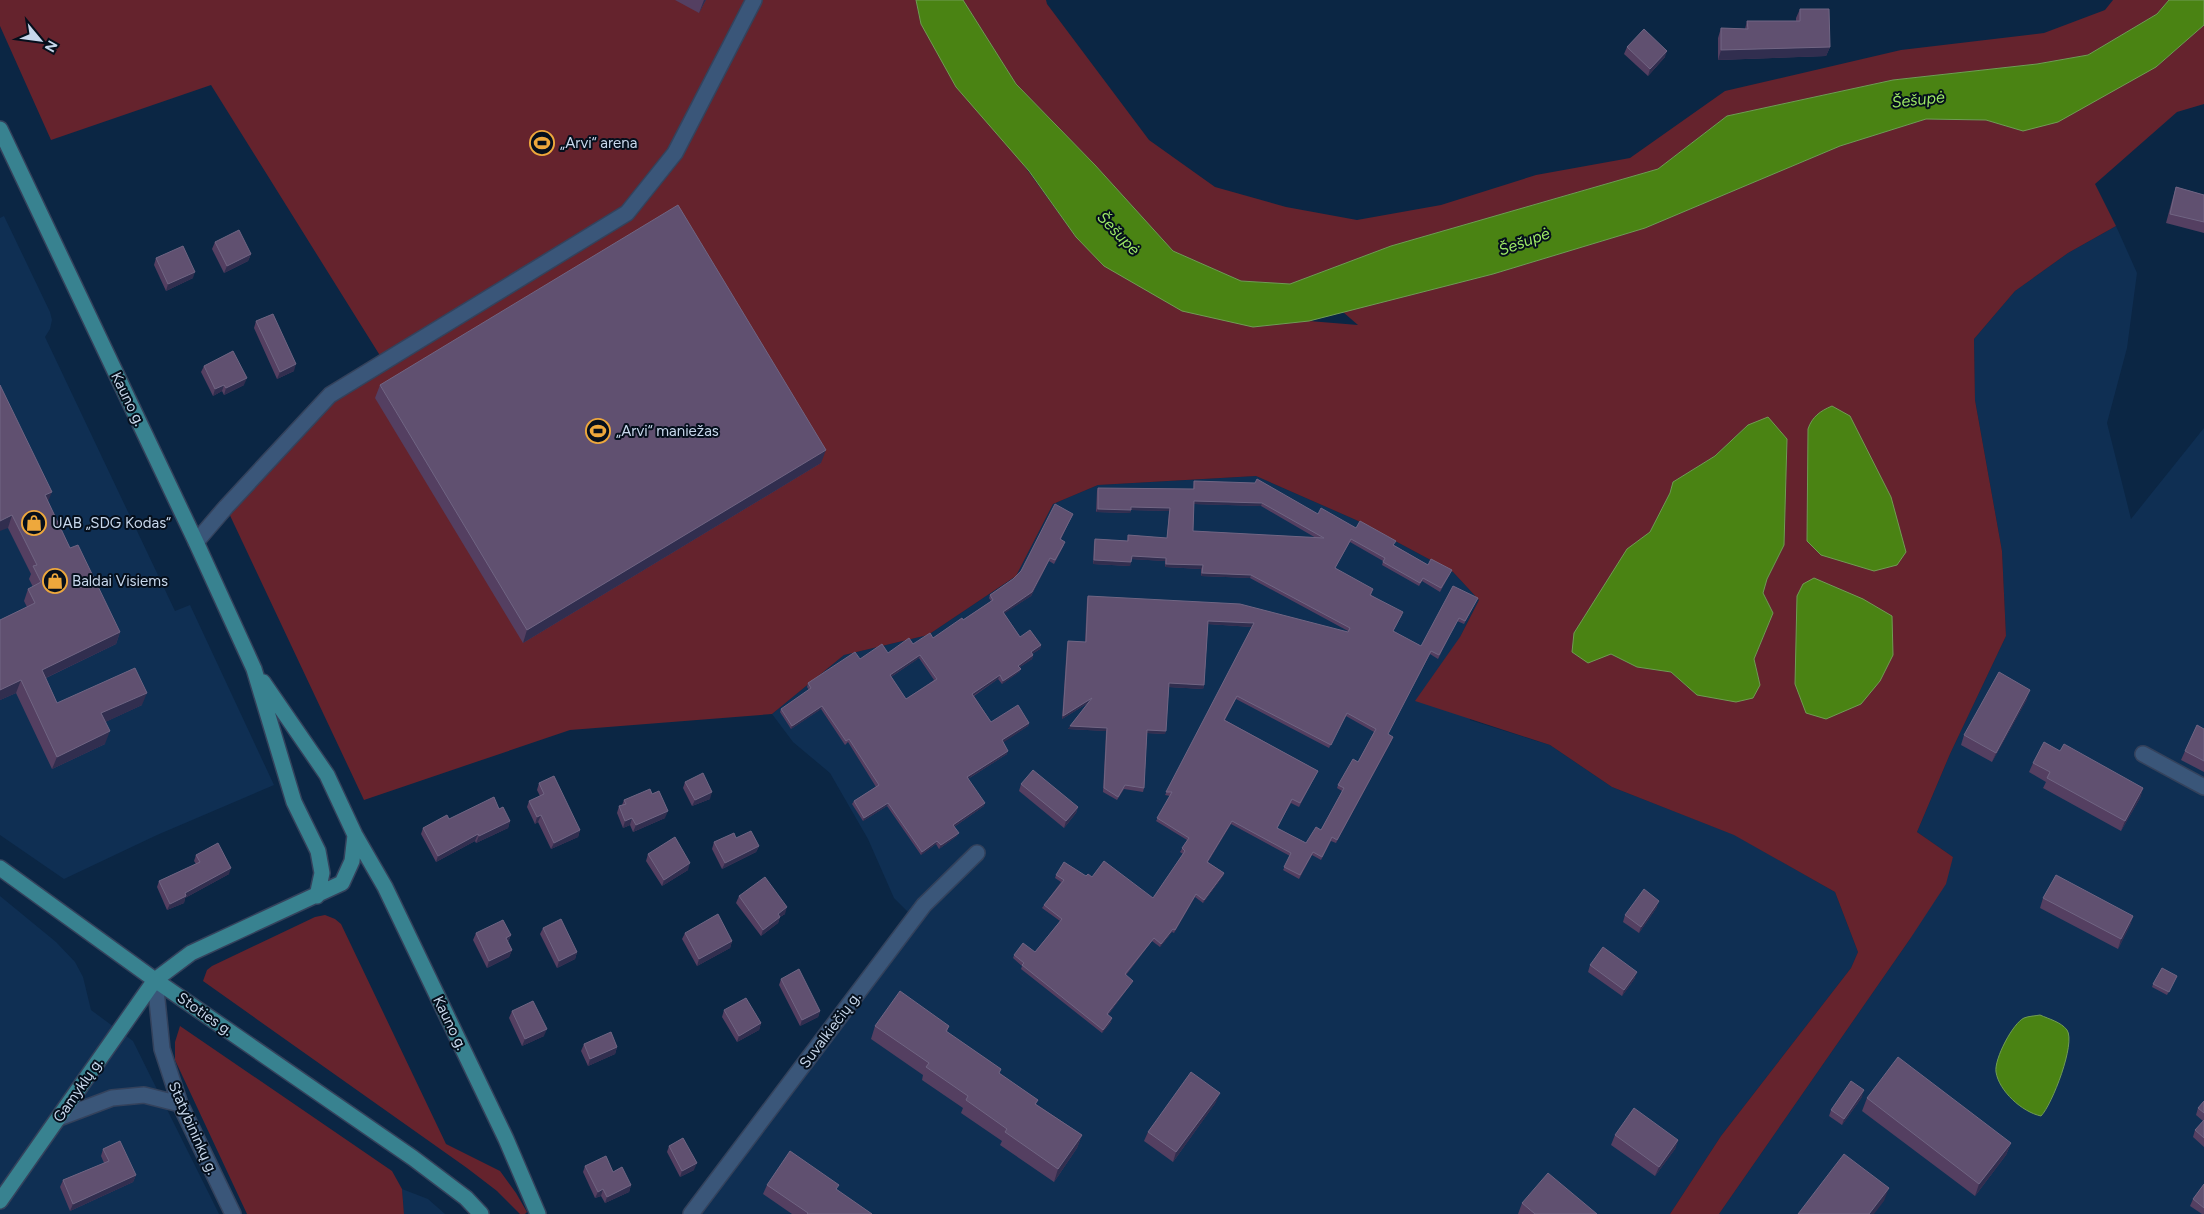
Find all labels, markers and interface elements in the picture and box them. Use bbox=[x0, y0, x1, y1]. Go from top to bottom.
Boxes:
north arrow bbox=[15, 15, 65, 65]
text: N bbox=[41, 37, 61, 55]
water label: Šešupė bbox=[1891, 87, 1946, 112]
sports icon: „Arvi“ arena bbox=[529, 130, 555, 156]
place label: „Arvi“ arena bbox=[560, 134, 637, 152]
water label: Šešupė bbox=[1093, 208, 1144, 259]
water label: Šešupė bbox=[1496, 223, 1553, 260]
street label: Kauno g. bbox=[107, 369, 149, 429]
sports icon: „Arvi“ maniežas bbox=[585, 418, 611, 444]
place label: „Arvi“ maniežas bbox=[616, 422, 719, 440]
shop icon: UAB „SDG Kodas“ bbox=[21, 510, 47, 536]
place label: UAB „SDG Kodas“ bbox=[52, 514, 171, 532]
shop icon: Baldai Visiems bbox=[42, 568, 68, 594]
place label: Baldai Visiems bbox=[72, 572, 168, 590]
street label: Stoties g. bbox=[174, 988, 236, 1040]
street label: Suvalkiečių g. bbox=[796, 988, 864, 1072]
street label: Kauno g. bbox=[429, 993, 471, 1053]
street label: Gamyklų g. bbox=[49, 1054, 107, 1126]
street label: Statybininkų g. bbox=[164, 1079, 222, 1177]

